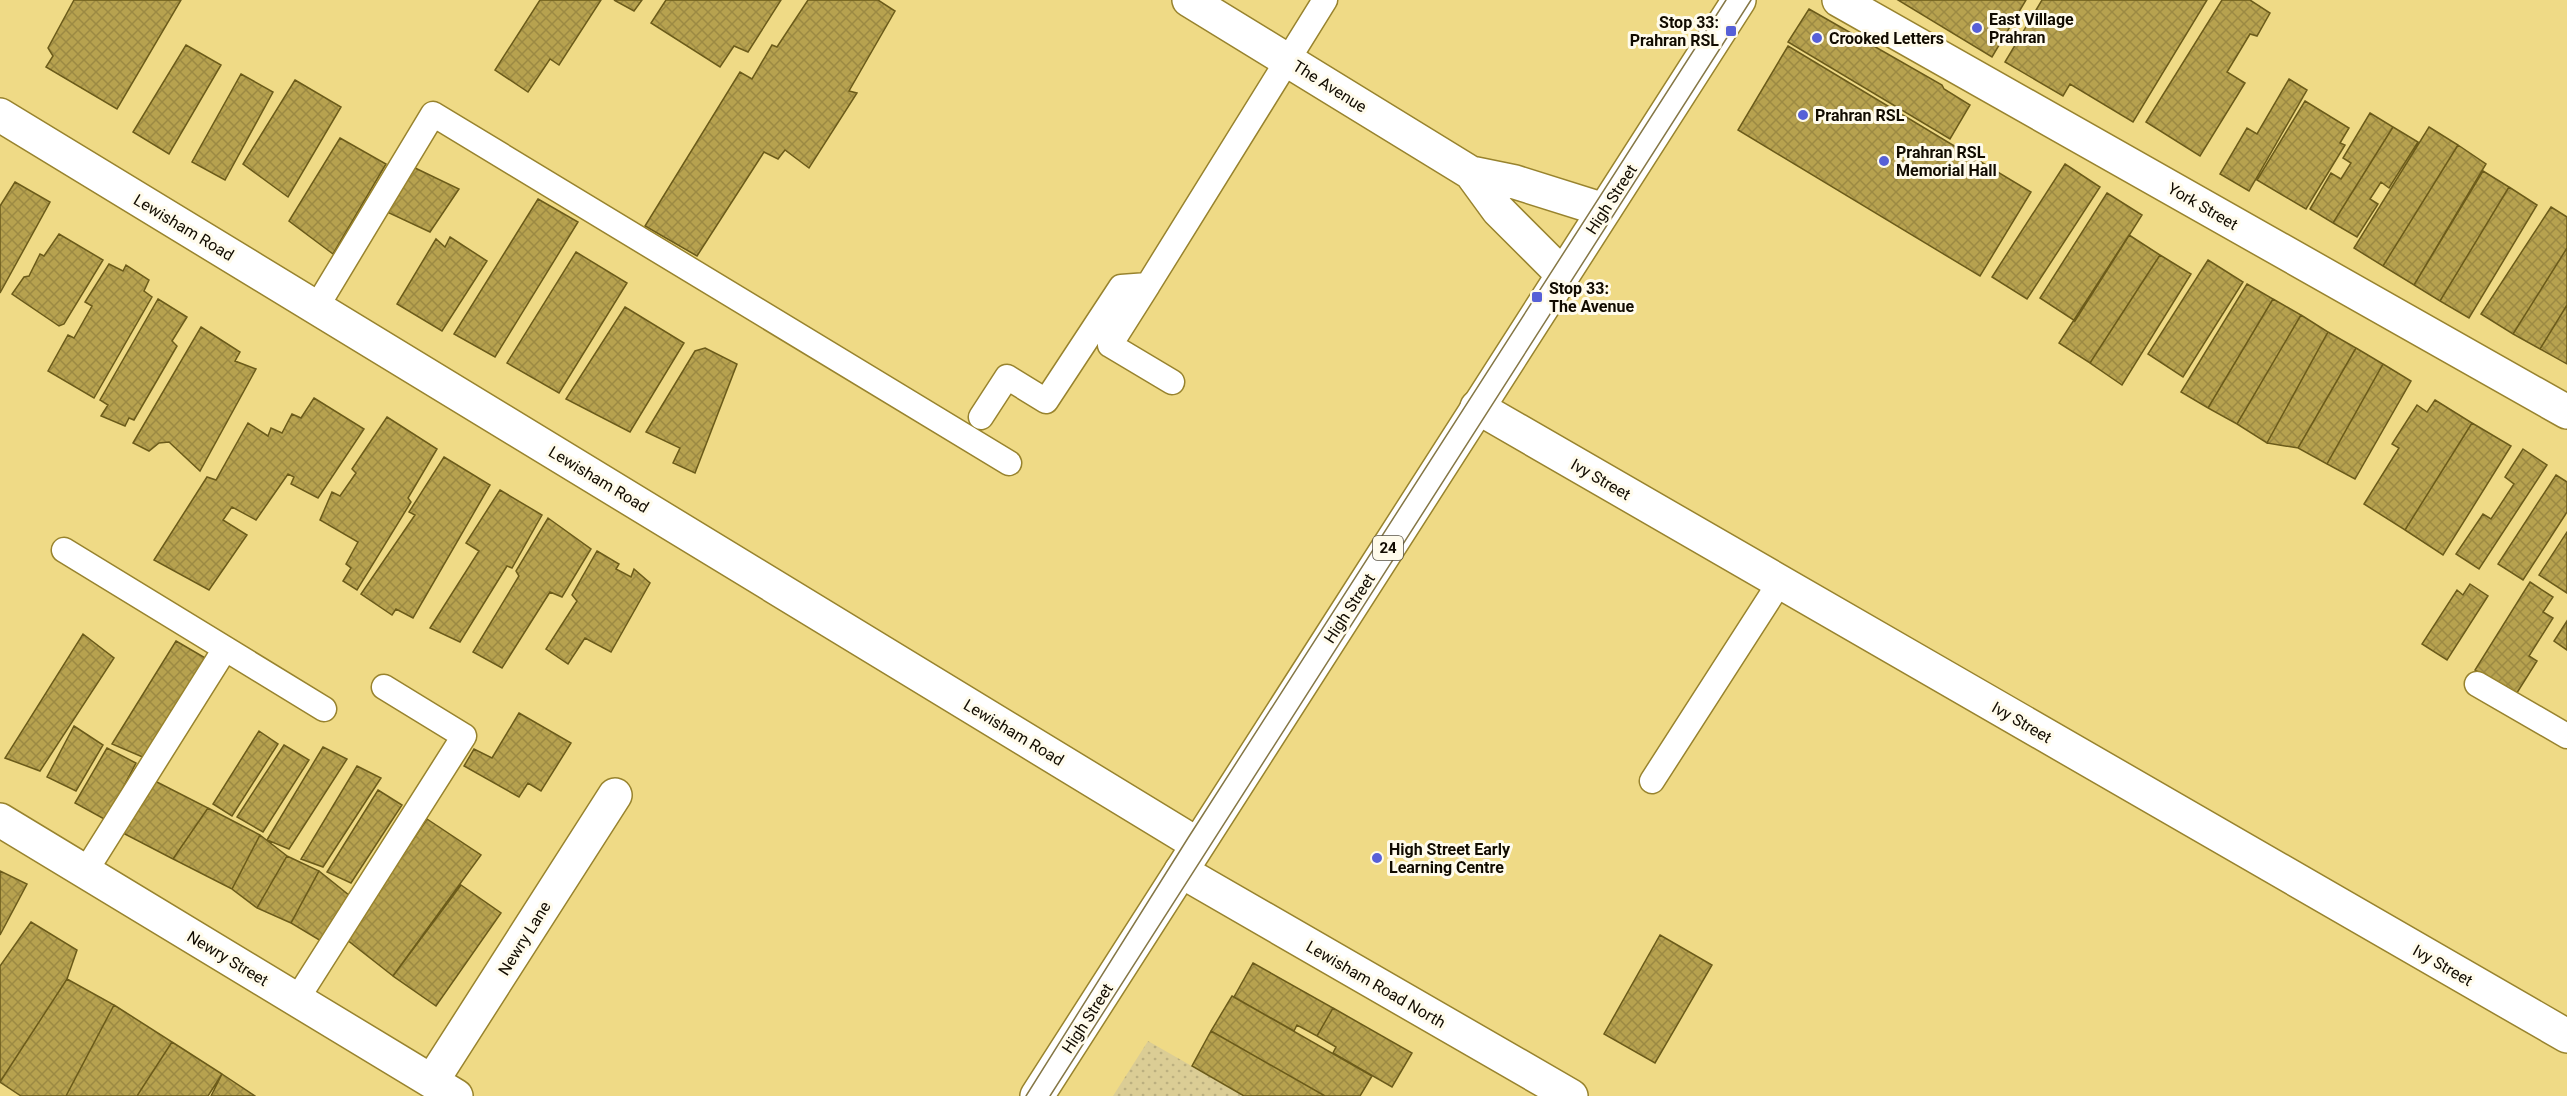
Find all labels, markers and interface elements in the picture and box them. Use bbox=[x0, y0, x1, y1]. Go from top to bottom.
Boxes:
place label: East Village Prahran bbox=[1989, 10, 2074, 47]
place label: Stop 33: Prahran RSL bbox=[1630, 13, 1719, 50]
marker: East Village Prahran bbox=[1970, 21, 1984, 35]
marker: Stop 33: Prahran RSL bbox=[1724, 24, 1738, 38]
place label: Crooked Letters bbox=[1829, 29, 1944, 48]
marker: Crooked Letters bbox=[1810, 31, 1824, 45]
street label: The Avenue bbox=[1289, 56, 1370, 117]
place label: Prahran RSL bbox=[1815, 106, 1905, 125]
marker: Prahran RSL bbox=[1796, 108, 1810, 122]
place label: Prahran RSL Memorial Hall bbox=[1896, 143, 1997, 180]
marker: Prahran RSL Memorial Hall bbox=[1877, 154, 1891, 168]
street label: High Street bbox=[1582, 161, 1641, 238]
street label: York Street bbox=[2164, 179, 2241, 234]
street label: Lewisham Road bbox=[130, 190, 237, 265]
place label: Stop 33: The Avenue bbox=[1549, 279, 1634, 316]
marker: Stop 33: The Avenue bbox=[1530, 290, 1544, 304]
street label: Lewisham Road bbox=[545, 442, 652, 517]
street label: Ivy Street bbox=[1567, 455, 1634, 504]
road number: 24 bbox=[1373, 536, 1403, 560]
street label: High Street bbox=[1320, 570, 1379, 647]
street label: Lewisham Road bbox=[960, 695, 1067, 770]
street label: Ivy Street bbox=[1988, 698, 2055, 747]
place label: High Street Early Learning Centre bbox=[1389, 840, 1511, 877]
marker: High Street Early Learning Centre bbox=[1370, 851, 1384, 865]
street label: Newry Lane bbox=[494, 898, 555, 979]
street label: Newry Street bbox=[184, 927, 272, 990]
street label: Lewisham Road North bbox=[1303, 937, 1449, 1032]
street label: Ivy Street bbox=[2409, 941, 2476, 990]
street label: High Street bbox=[1058, 980, 1117, 1057]

